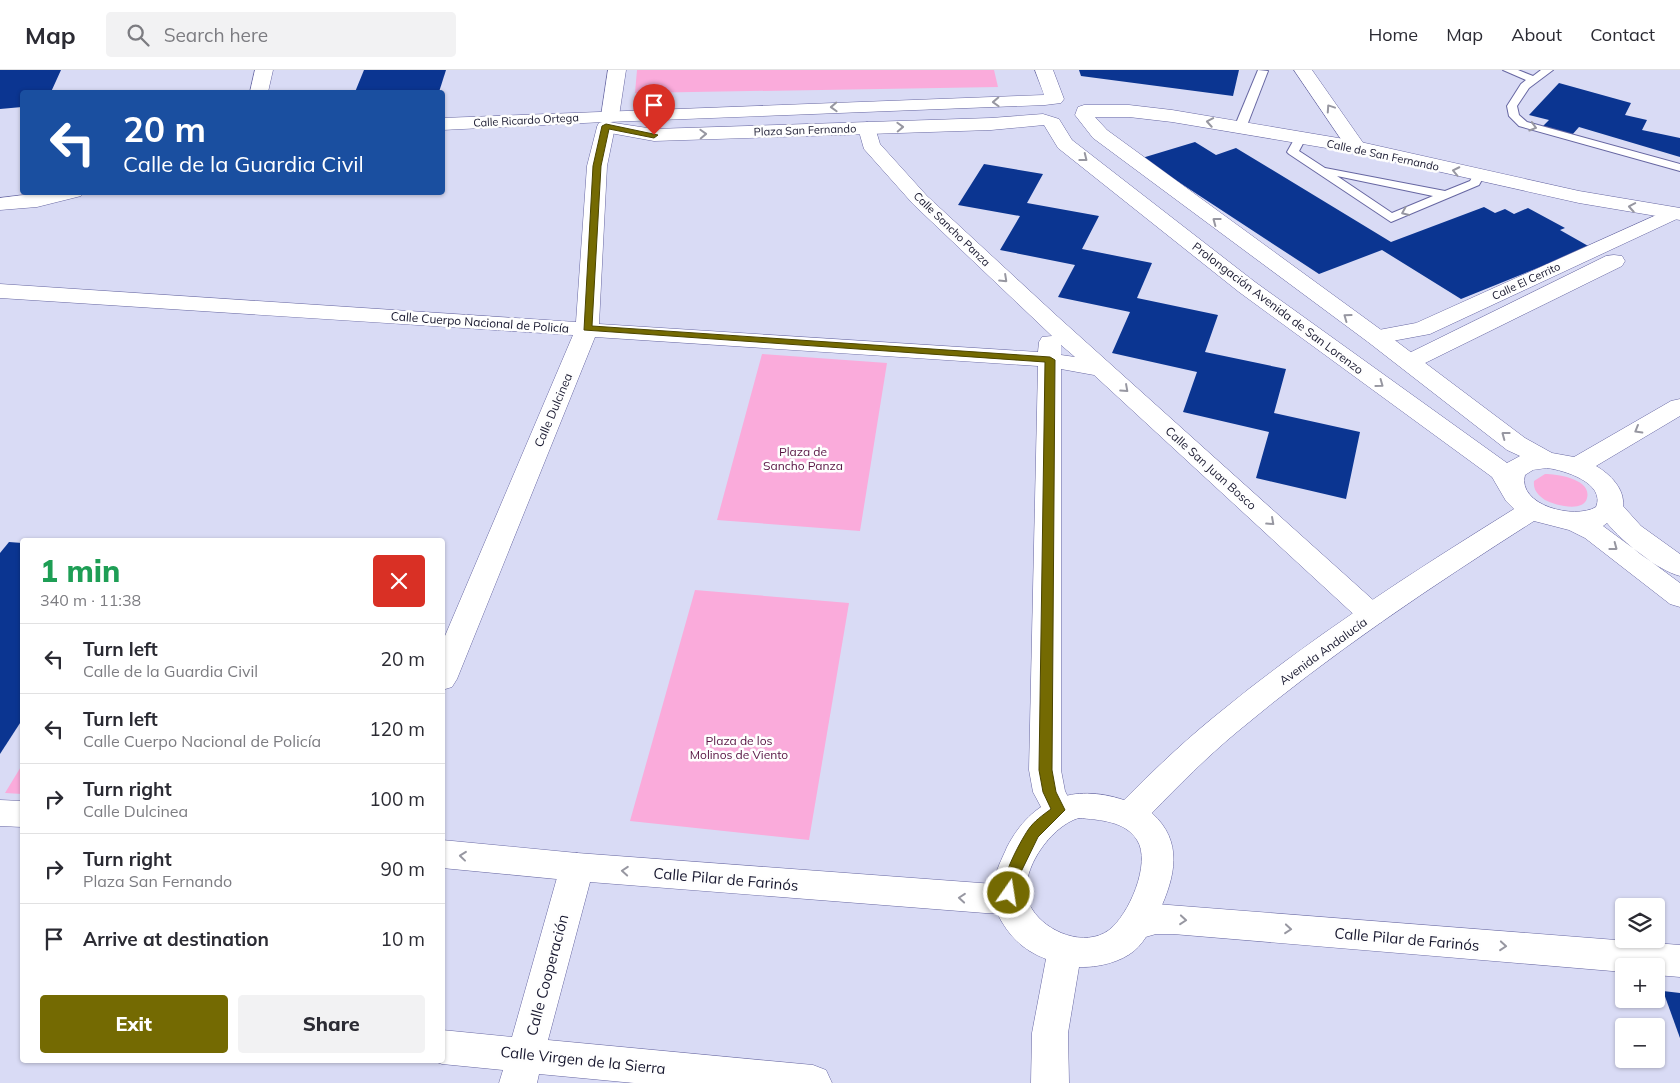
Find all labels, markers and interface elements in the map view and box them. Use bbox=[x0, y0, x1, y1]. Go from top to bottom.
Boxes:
search box bbox=[106, 12, 456, 57]
text: Map bbox=[25, 20, 76, 50]
icon: search bbox=[124, 21, 152, 49]
text: Search here bbox=[164, 23, 268, 47]
text: Home bbox=[1368, 23, 1418, 46]
text: Map bbox=[1446, 23, 1483, 46]
text: About bbox=[1511, 23, 1562, 46]
text: Contact bbox=[1590, 23, 1655, 46]
pin bbox=[633, 84, 675, 135]
icon: arrive bbox=[640, 91, 668, 119]
one-way arrow bbox=[992, 97, 1000, 107]
one-way arrow bbox=[830, 102, 838, 113]
one-way arrow bbox=[1327, 105, 1336, 114]
text: 20 m bbox=[123, 107, 206, 151]
icon: left bbox=[40, 110, 105, 175]
street label: Calle Ricardo Ortega bbox=[473, 110, 579, 130]
one-way arrow bbox=[1206, 118, 1215, 128]
street label: Plaza San Fernando bbox=[753, 121, 857, 139]
one-way arrow bbox=[1528, 121, 1536, 131]
one-way arrow bbox=[896, 122, 904, 132]
one-way arrow bbox=[699, 128, 707, 139]
street label: Calle de San Fernando bbox=[1325, 136, 1441, 174]
text: Calle de la Guardia Civil bbox=[123, 150, 364, 178]
one-way arrow bbox=[1078, 153, 1087, 161]
one-way arrow bbox=[1451, 166, 1460, 177]
street label: Calle Sancho Panza bbox=[911, 189, 993, 269]
one-way arrow bbox=[1628, 202, 1636, 212]
one-way arrow bbox=[1401, 206, 1410, 216]
one-way arrow bbox=[1213, 218, 1222, 226]
street label: Prolongación Avenida de San Lorenzo bbox=[1189, 239, 1367, 377]
street label: Calle El Cerrito bbox=[1490, 259, 1562, 303]
one-way arrow bbox=[998, 273, 1007, 282]
street label: Calle Cuerpo Nacional de Policía bbox=[390, 308, 570, 336]
one-way arrow bbox=[1344, 314, 1353, 322]
street label: Calle Dulcinea bbox=[531, 371, 575, 449]
one-way arrow bbox=[1374, 378, 1384, 387]
one-way arrow bbox=[1119, 383, 1128, 392]
street label: Calle San Juan Bosco bbox=[1162, 423, 1260, 513]
one-way arrow bbox=[1634, 424, 1643, 434]
one-way arrow bbox=[1502, 433, 1511, 441]
park label: Plaza de Sancho Panza bbox=[763, 444, 843, 473]
one-way arrow bbox=[1265, 516, 1274, 525]
one-way arrow bbox=[1608, 542, 1617, 550]
text: 1 min bbox=[40, 552, 120, 590]
button: close bbox=[373, 555, 425, 607]
text: 340 m · 11:38 bbox=[40, 590, 141, 610]
street label: Avenida Andalucía bbox=[1276, 614, 1370, 688]
text: Turn left bbox=[83, 637, 158, 661]
icon: left bbox=[40, 645, 68, 673]
text: 20 m bbox=[381, 647, 425, 671]
text: Calle de la Guardia Civil bbox=[83, 661, 258, 681]
text: Turn left bbox=[83, 707, 158, 731]
icon: left bbox=[40, 715, 68, 743]
text: 120 m bbox=[369, 717, 425, 741]
text: Calle Cuerpo Nacional de Policía bbox=[83, 731, 321, 751]
park label: Plaza de los Molinos de Viento bbox=[690, 733, 788, 762]
text: Turn right bbox=[83, 777, 172, 801]
icon: right bbox=[40, 785, 68, 813]
text: 100 m bbox=[369, 787, 425, 811]
text: Calle Dulcinea bbox=[83, 801, 188, 821]
text: Turn right bbox=[83, 847, 172, 871]
one-way arrow bbox=[459, 851, 467, 862]
icon: right bbox=[40, 855, 68, 883]
text: 90 m bbox=[381, 857, 425, 881]
street label: Calle Pilar de Farinós bbox=[653, 863, 799, 895]
one-way arrow bbox=[621, 865, 629, 876]
position arrow bbox=[982, 866, 1034, 918]
text: Plaza San Fernando bbox=[83, 871, 232, 891]
one-way arrow bbox=[957, 892, 965, 903]
map controls bbox=[1615, 898, 1665, 1068]
button: layers bbox=[1615, 898, 1665, 948]
street label: Calle Cooperación bbox=[522, 912, 572, 1038]
one-way arrow bbox=[1179, 914, 1187, 925]
one-way arrow bbox=[1285, 923, 1293, 934]
street label: Calle Pilar de Farinós bbox=[1334, 923, 1480, 955]
icon: arrive bbox=[40, 925, 68, 953]
text: Arrive at destination bbox=[83, 927, 269, 951]
text: 10 m bbox=[381, 927, 425, 951]
one-way arrow bbox=[1499, 941, 1507, 952]
button: + bbox=[1615, 958, 1665, 1008]
button: Exit bbox=[40, 995, 228, 1053]
button: Share bbox=[238, 995, 425, 1053]
button: − bbox=[1615, 1018, 1665, 1068]
street label: Calle Virgen de la Sierra bbox=[499, 1042, 667, 1078]

